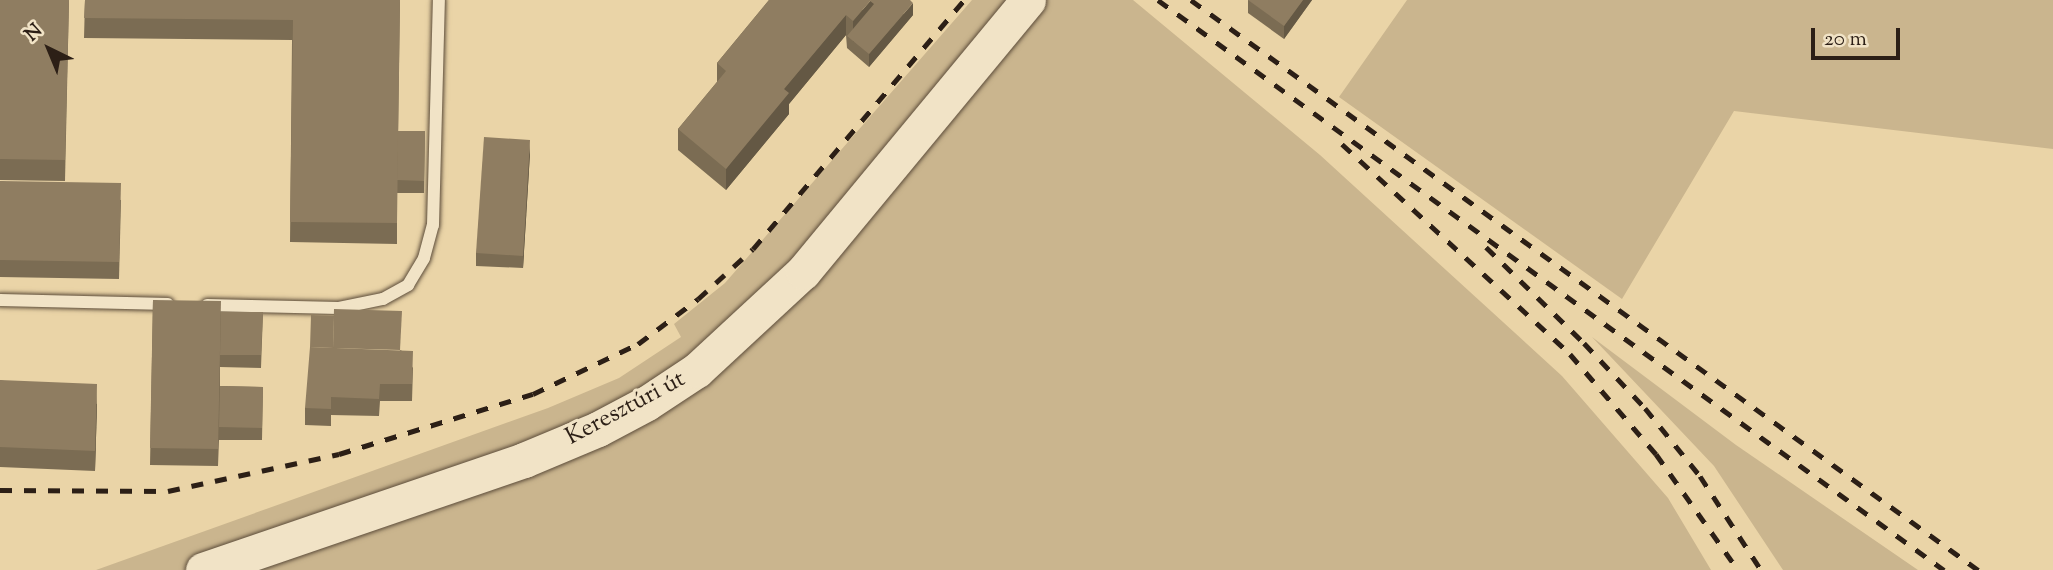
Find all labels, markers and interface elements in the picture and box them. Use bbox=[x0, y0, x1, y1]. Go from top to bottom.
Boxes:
north arrow bbox=[14, 14, 84, 84]
scale bar bbox=[1815, 14, 1904, 58]
text: N bbox=[20, 18, 49, 48]
text: 20 m bbox=[1824, 25, 1867, 55]
street label: Keresztúri út bbox=[561, 365, 691, 453]

